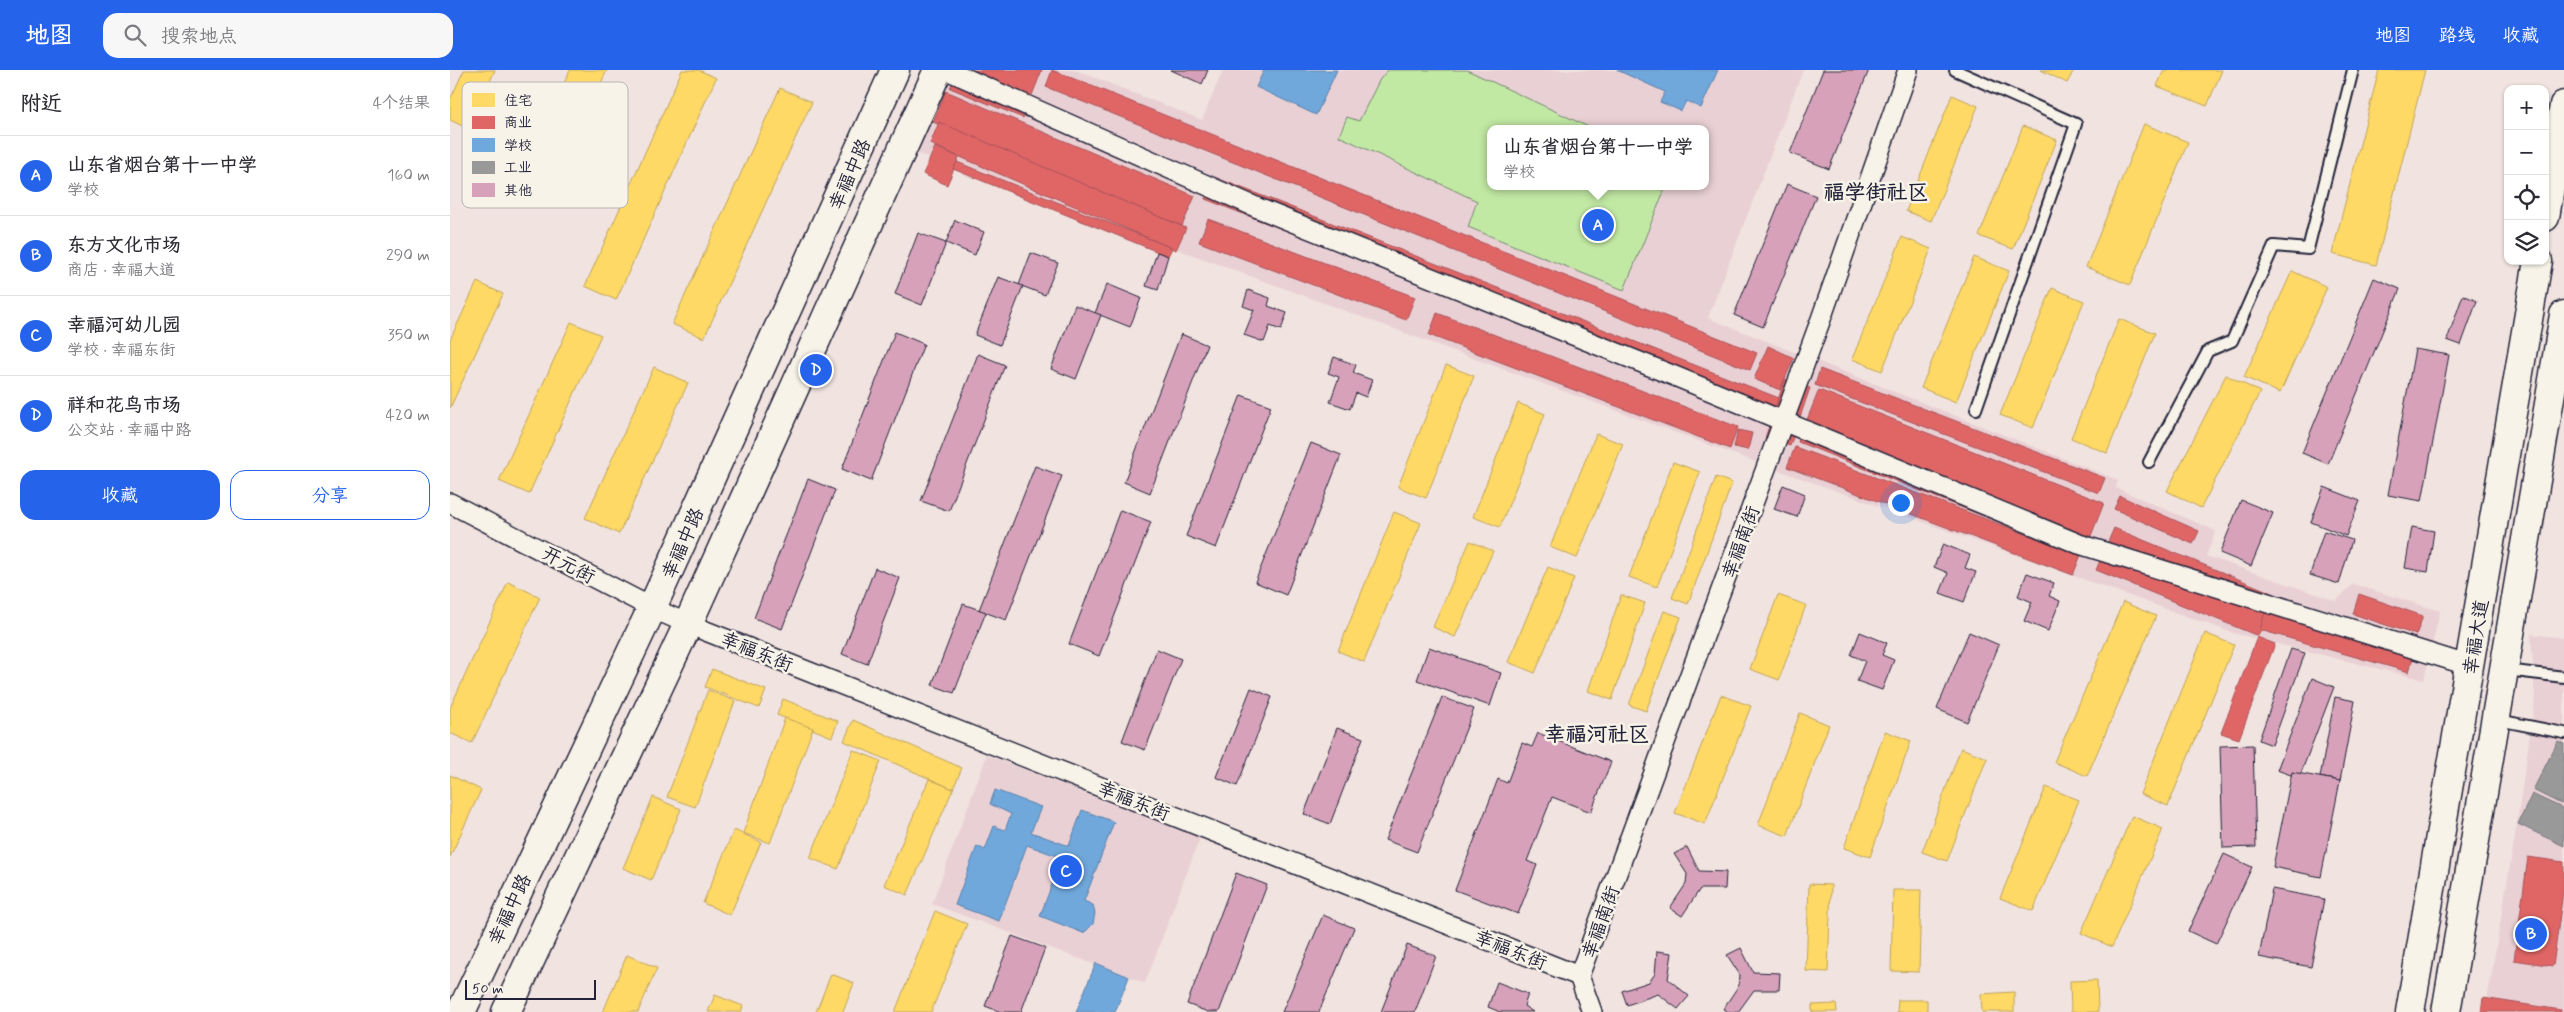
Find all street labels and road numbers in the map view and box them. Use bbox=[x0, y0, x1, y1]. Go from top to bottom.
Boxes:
street label: 幸福中路 bbox=[823, 135, 877, 214]
street label: 幸福南街 bbox=[1717, 503, 1766, 583]
street label: 幸福中路 bbox=[656, 504, 710, 583]
street label: 开元街 bbox=[537, 541, 599, 590]
street label: 幸福大道 bbox=[2458, 598, 2495, 677]
street label: 幸福东街 bbox=[717, 627, 796, 678]
street label: 幸福东街 bbox=[1094, 776, 1173, 827]
street label: 幸福中路 bbox=[483, 870, 538, 949]
street label: 幸福南街 bbox=[1577, 883, 1626, 963]
street label: 幸福东街 bbox=[1471, 925, 1550, 976]

